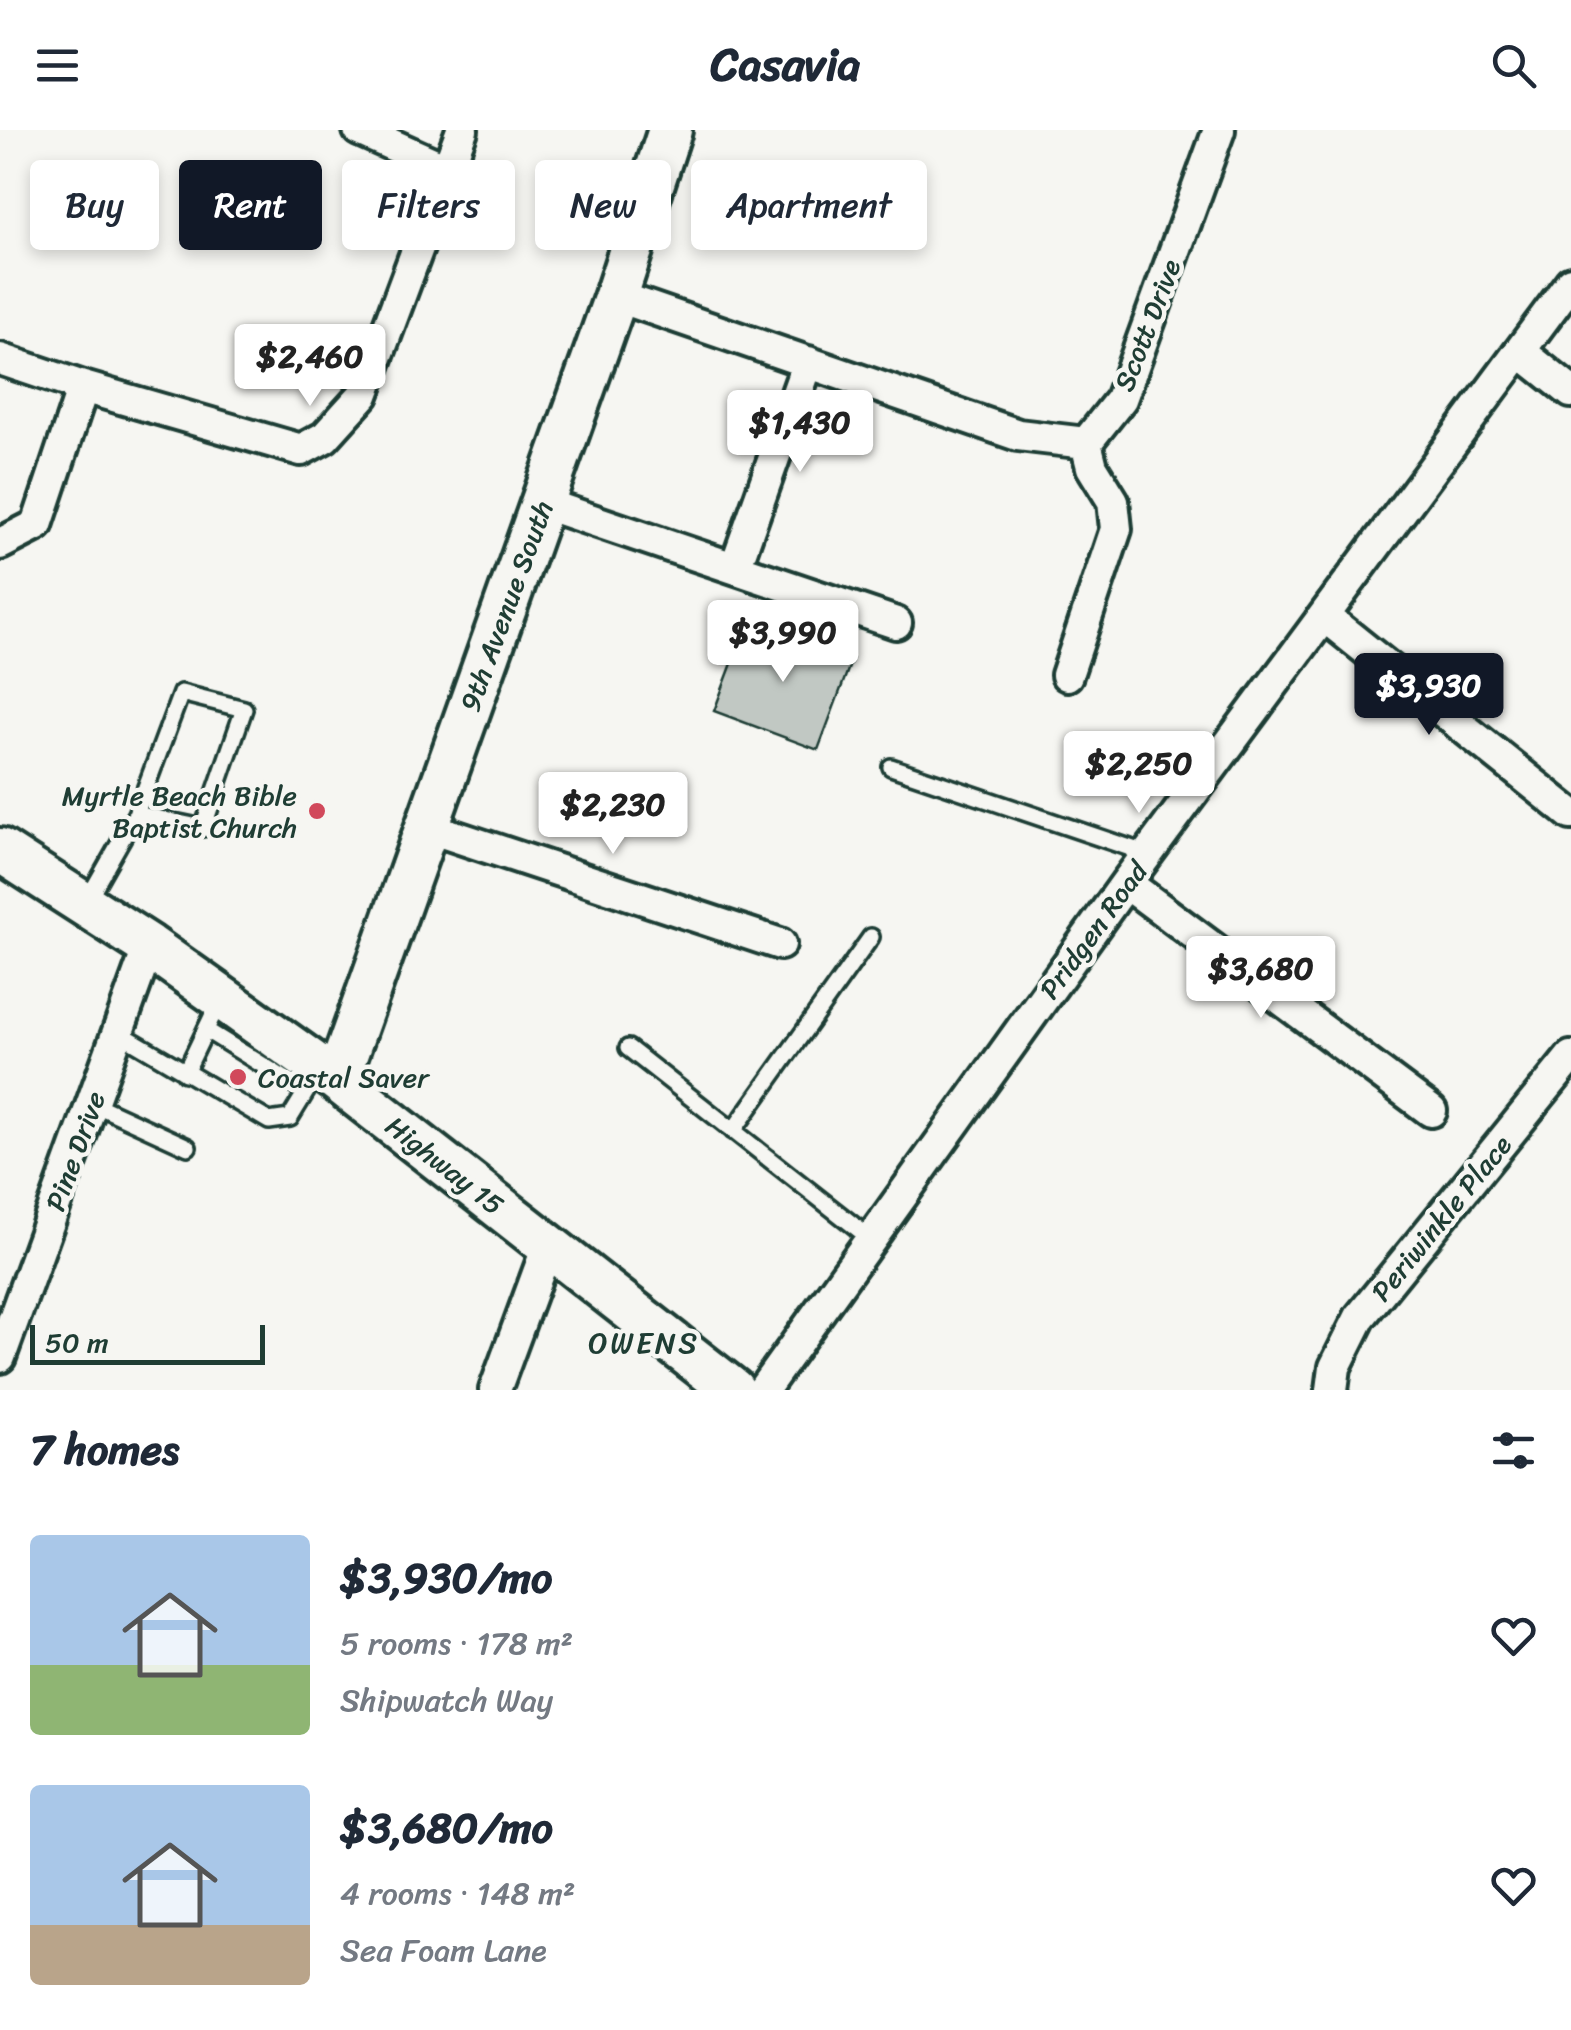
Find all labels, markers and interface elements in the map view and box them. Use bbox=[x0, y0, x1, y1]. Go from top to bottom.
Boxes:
text: Casavia bbox=[711, 25, 860, 105]
icon: menu bbox=[30, 38, 85, 93]
icon: search bbox=[1486, 38, 1541, 93]
chip: Buy bbox=[30, 160, 159, 250]
chip: Rent bbox=[179, 160, 322, 250]
chip: Filters bbox=[342, 160, 515, 250]
chip: New bbox=[535, 160, 671, 250]
chip: Apartment bbox=[691, 160, 927, 250]
street label: Scott Drive bbox=[1100, 252, 1195, 399]
pin: $2,460 bbox=[229, 324, 391, 409]
text: $2,460 bbox=[256, 328, 364, 385]
pin: $1,430 bbox=[719, 390, 881, 475]
text: $1,430 bbox=[749, 394, 851, 451]
street label: 9th Avenue South bbox=[446, 494, 567, 719]
pin: $3,990 bbox=[702, 600, 864, 685]
text: $3,990 bbox=[729, 604, 837, 661]
pin: $3,930 bbox=[1348, 653, 1510, 738]
text: $3,930 bbox=[1376, 657, 1482, 714]
pin: $2,250 bbox=[1058, 731, 1220, 816]
text: $2,250 bbox=[1086, 735, 1192, 792]
place label: Myrtle Beach Bible Baptist Church bbox=[62, 771, 297, 852]
pin: $2,230 bbox=[532, 772, 694, 857]
text: $2,230 bbox=[561, 776, 665, 833]
marker: Myrtle Beach Bible Baptist Church bbox=[306, 800, 328, 822]
street label: Pridgen Road bbox=[1026, 849, 1162, 1010]
pin: $3,680 bbox=[1180, 936, 1342, 1021]
text: $3,680 bbox=[1208, 940, 1314, 997]
place label: Coastal Saver bbox=[258, 1053, 430, 1102]
marker: Coastal Saver bbox=[227, 1066, 249, 1088]
street label: Pine Drive bbox=[31, 1084, 120, 1218]
street label: Highway 15 bbox=[374, 1103, 515, 1228]
street label: Periwinkle Place bbox=[1358, 1124, 1525, 1313]
district label: OWENS bbox=[588, 1316, 700, 1370]
text: 50 m bbox=[45, 1318, 109, 1367]
scale bar bbox=[30, 1320, 265, 1364]
text: 7 homes bbox=[30, 1413, 179, 1487]
icon: filters bbox=[1486, 1423, 1541, 1478]
text: $3,930/mo bbox=[340, 1541, 552, 1615]
icon: home bbox=[110, 1575, 230, 1695]
icon: heart bbox=[1486, 1608, 1541, 1663]
text: 5 rooms · 178 m² bbox=[340, 1615, 573, 1672]
text: Shipwatch Way bbox=[340, 1672, 553, 1729]
text: $3,680/mo bbox=[340, 1791, 553, 1865]
icon: home bbox=[110, 1825, 230, 1945]
icon: heart bbox=[1486, 1858, 1541, 1913]
text: 4 rooms · 148 m² bbox=[340, 1865, 575, 1922]
text: Sea Foam Lane bbox=[340, 1922, 547, 1979]

